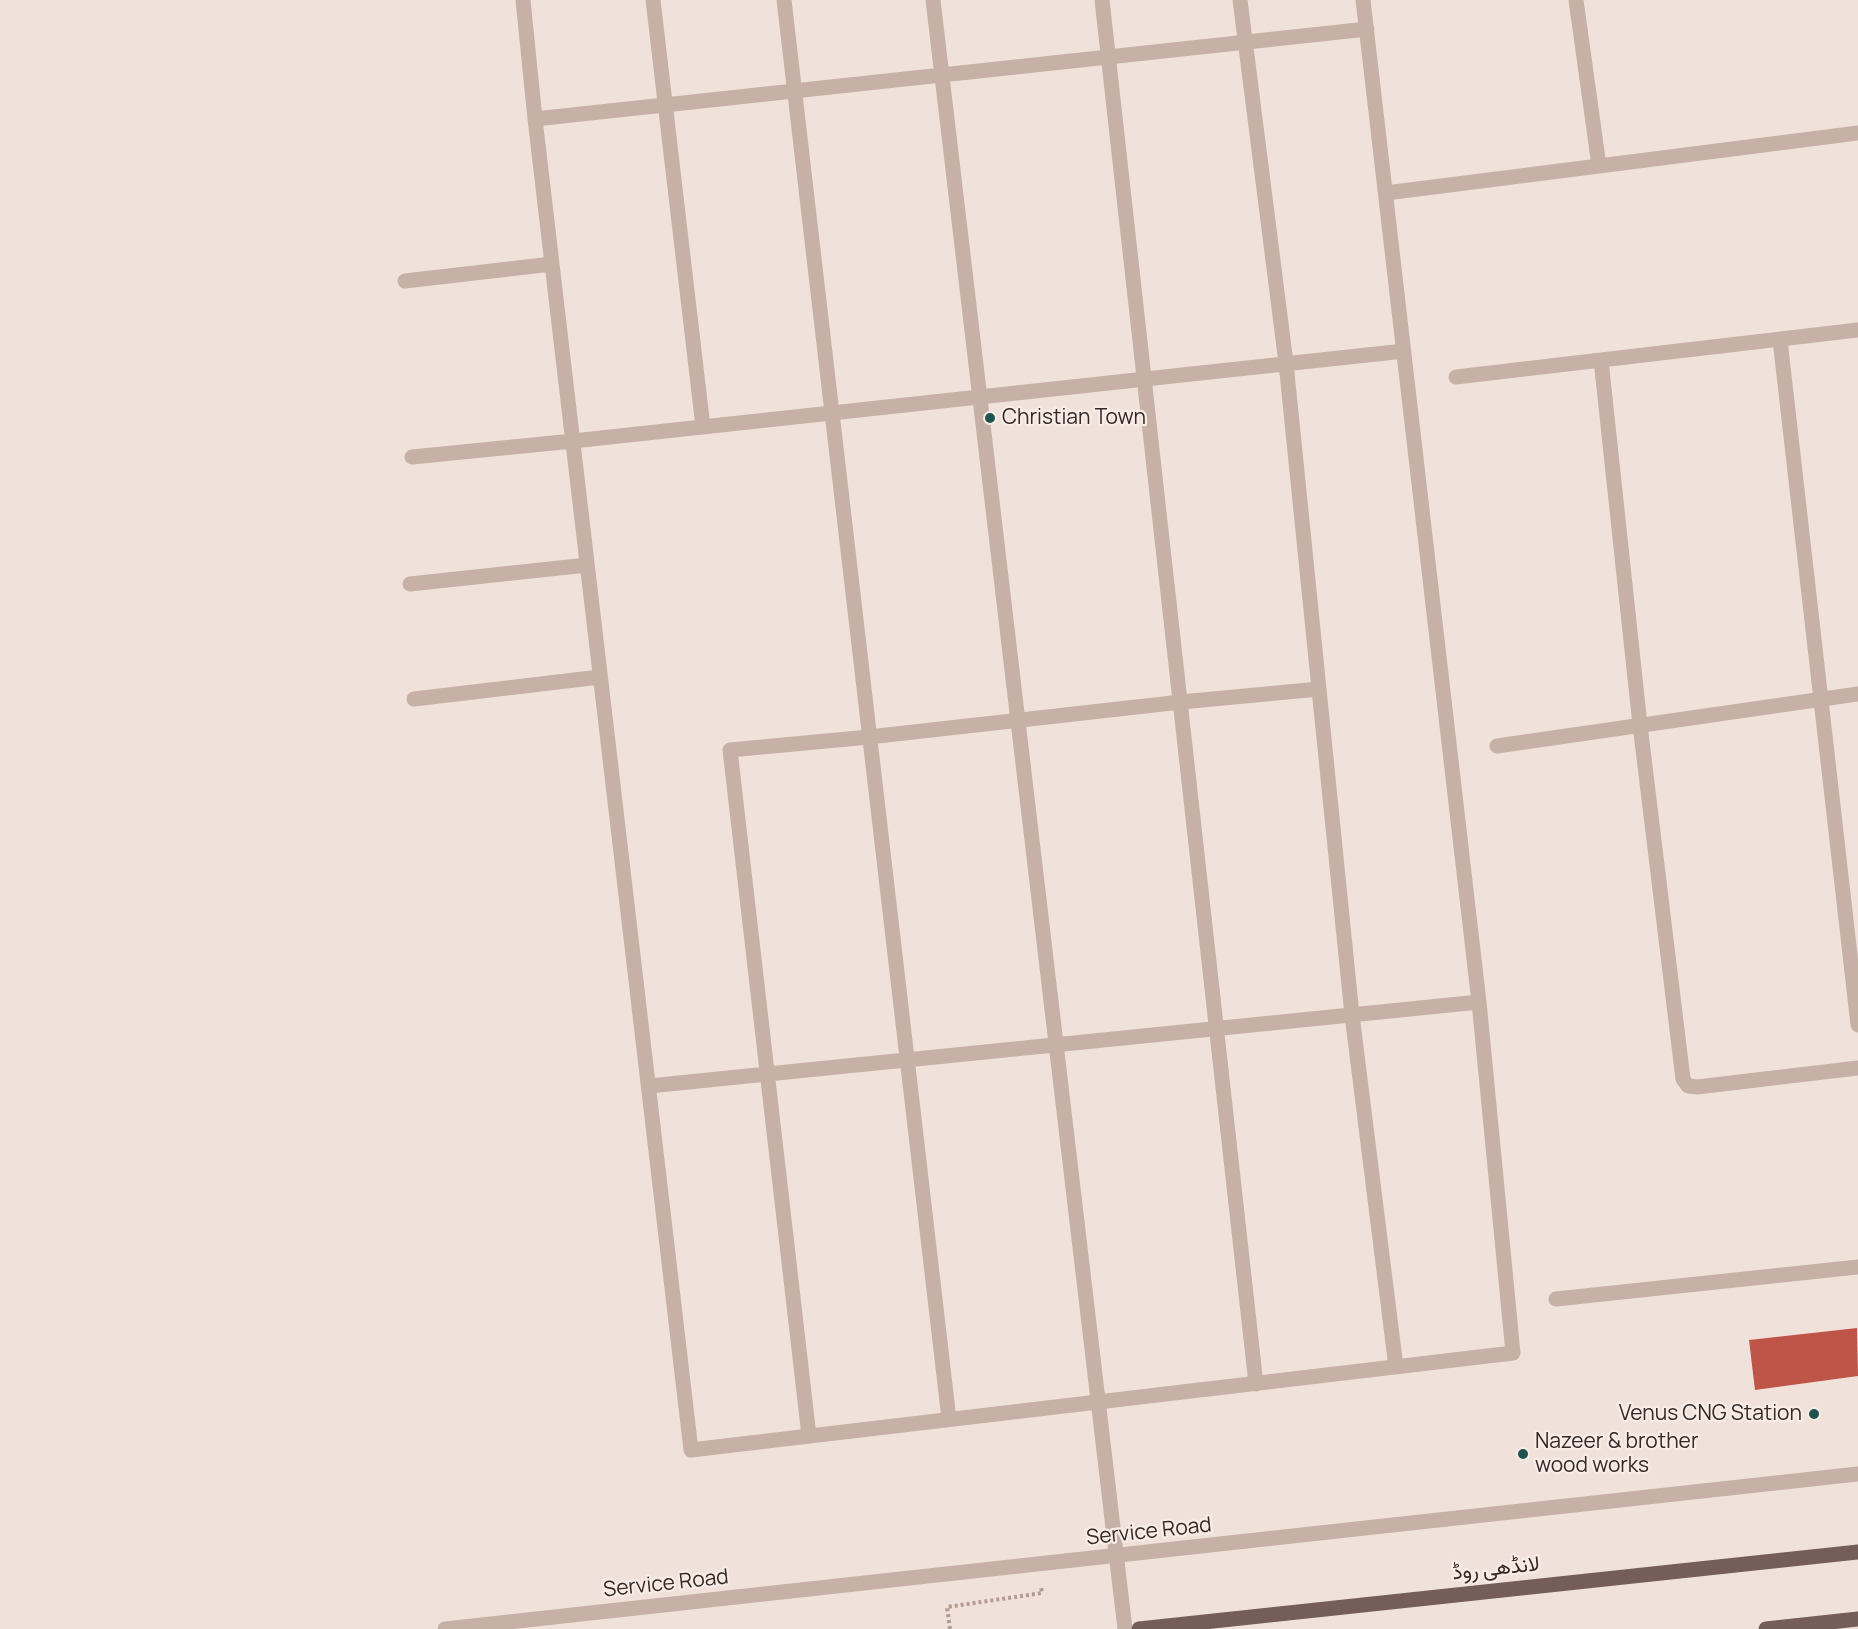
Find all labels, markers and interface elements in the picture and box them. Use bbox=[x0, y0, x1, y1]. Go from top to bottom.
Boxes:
place label: Christian Town bbox=[1002, 405, 1146, 431]
marker: Christian Town bbox=[983, 411, 997, 425]
place label: Venus CNG Station bbox=[1619, 1401, 1802, 1427]
marker: Venus CNG Station bbox=[1807, 1407, 1821, 1421]
place label: Nazeer & brother wood works bbox=[1535, 1429, 1698, 1479]
marker: Nazeer & brother wood works bbox=[1516, 1447, 1530, 1461]
street label: Service Road bbox=[1085, 1513, 1213, 1551]
street label: لانڈھی روڈ bbox=[1451, 1552, 1541, 1586]
street label: Service Road bbox=[602, 1565, 730, 1603]

